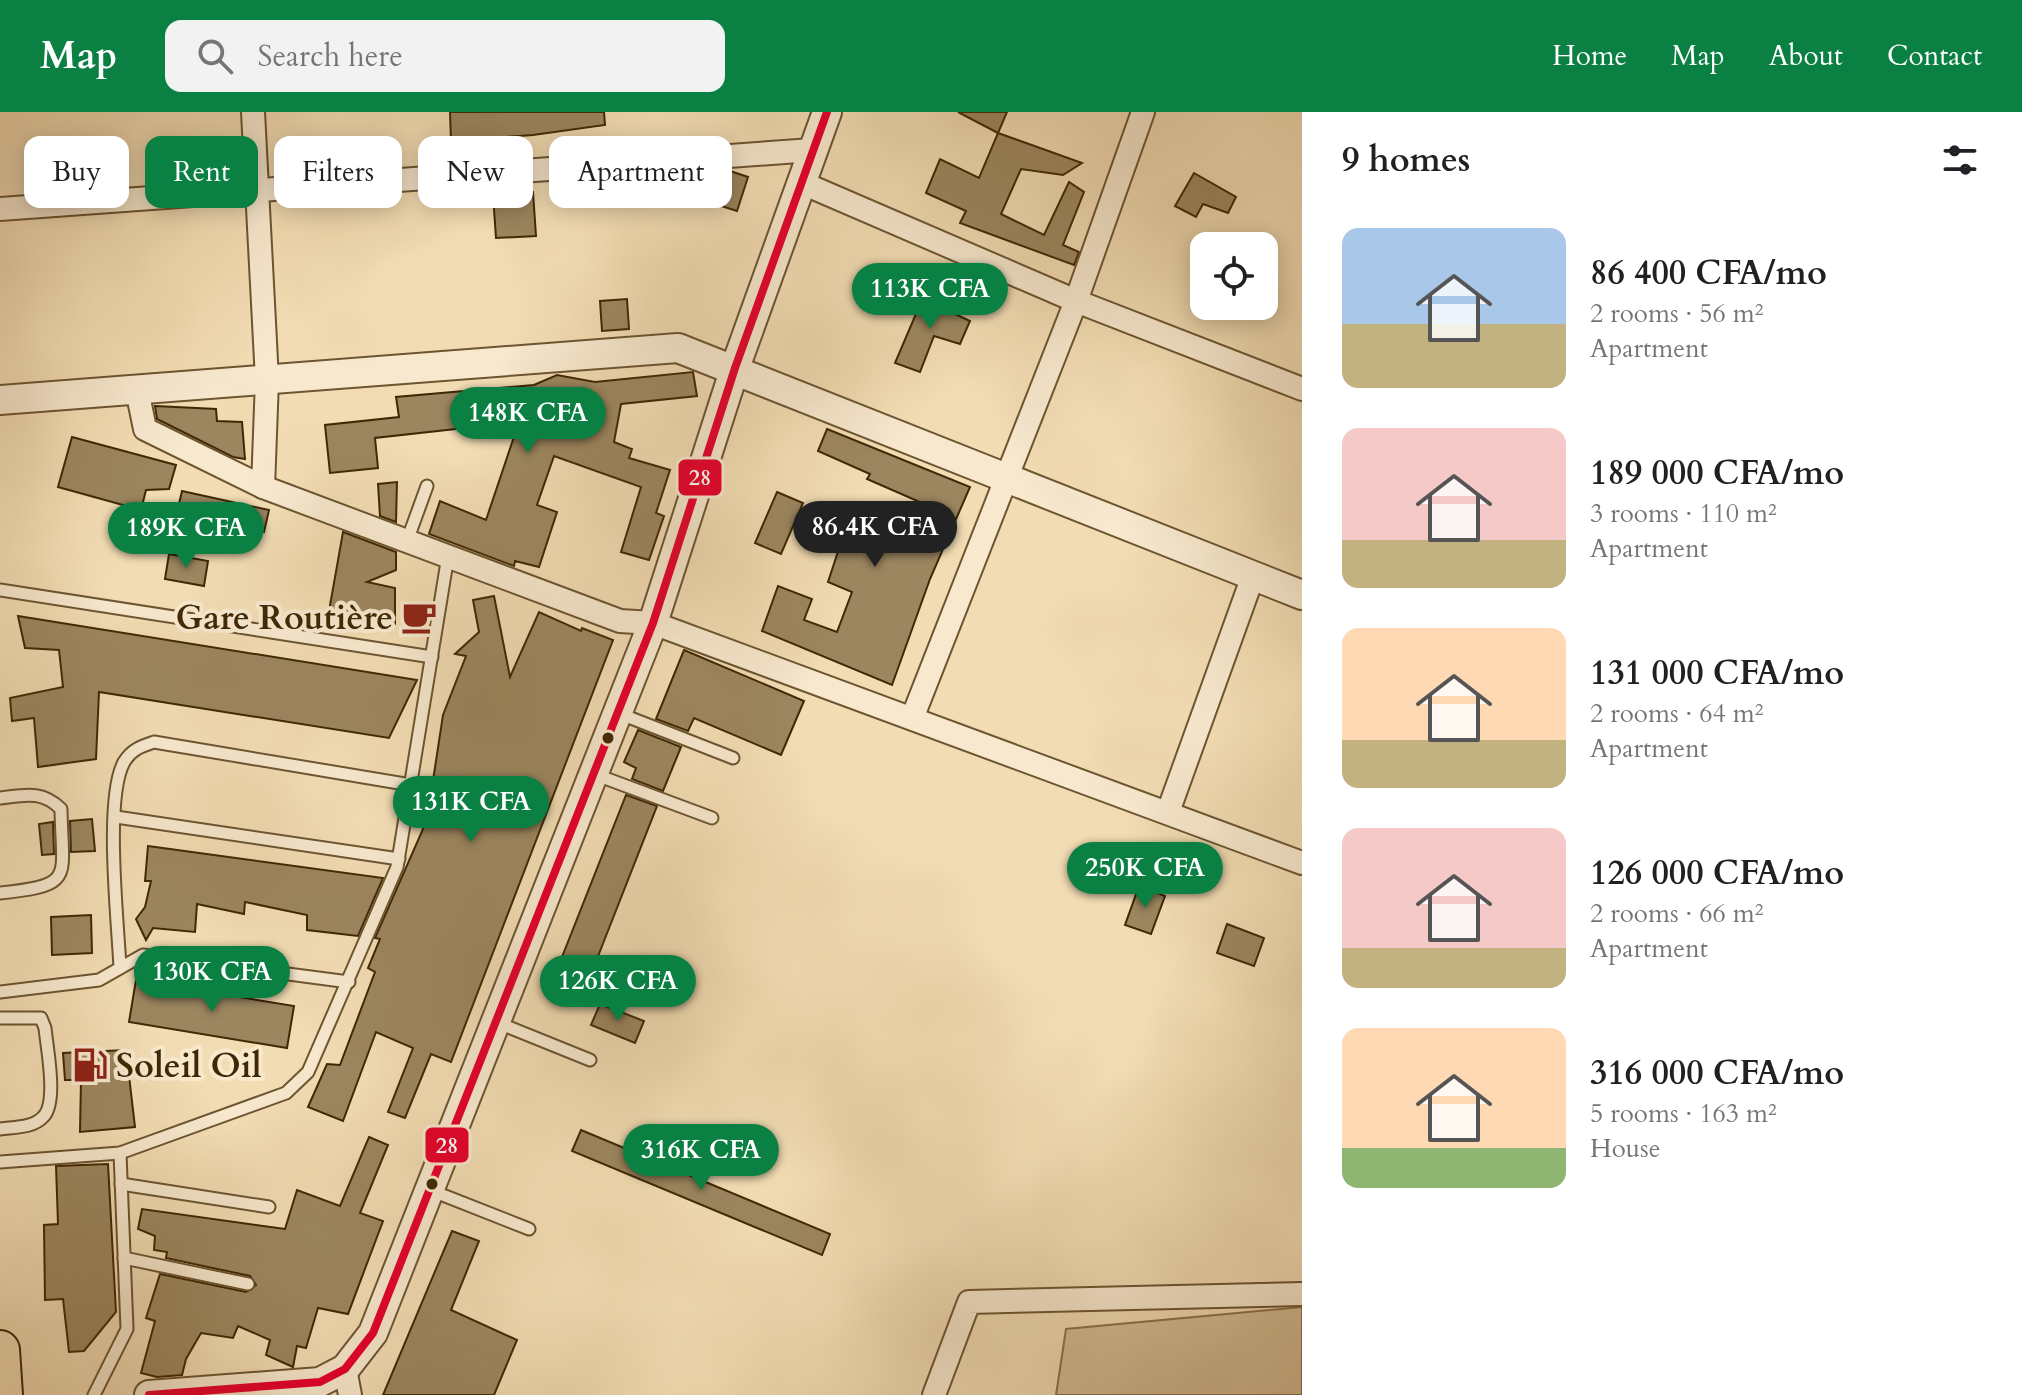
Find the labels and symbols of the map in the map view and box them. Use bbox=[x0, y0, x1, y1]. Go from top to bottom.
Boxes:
pin: 113K CFA bbox=[847, 263, 1013, 331]
pin: 148K CFA bbox=[445, 387, 611, 455]
line badge: 28 bbox=[677, 458, 723, 497]
text: 28 bbox=[689, 463, 711, 493]
pin: 86.4K CFA bbox=[783, 501, 967, 569]
pin: 189K CFA bbox=[103, 502, 269, 570]
place label: Gare Routière bbox=[176, 595, 393, 641]
cafe icon: Gare Routière bbox=[400, 598, 438, 636]
unlabelled marker bbox=[600, 730, 616, 746]
pin: 131K CFA bbox=[388, 776, 554, 844]
pin: 250K CFA bbox=[1062, 842, 1228, 910]
pin: 130K CFA bbox=[129, 946, 295, 1014]
pin: 126K CFA bbox=[535, 955, 701, 1023]
place label: Soleil Oil bbox=[116, 1043, 262, 1089]
fuel station icon: Soleil Oil bbox=[71, 1046, 109, 1084]
pin: 316K CFA bbox=[618, 1124, 784, 1192]
line badge: 28 bbox=[424, 1126, 470, 1164]
text: 28 bbox=[436, 1131, 458, 1161]
unlabelled marker bbox=[424, 1176, 440, 1192]

